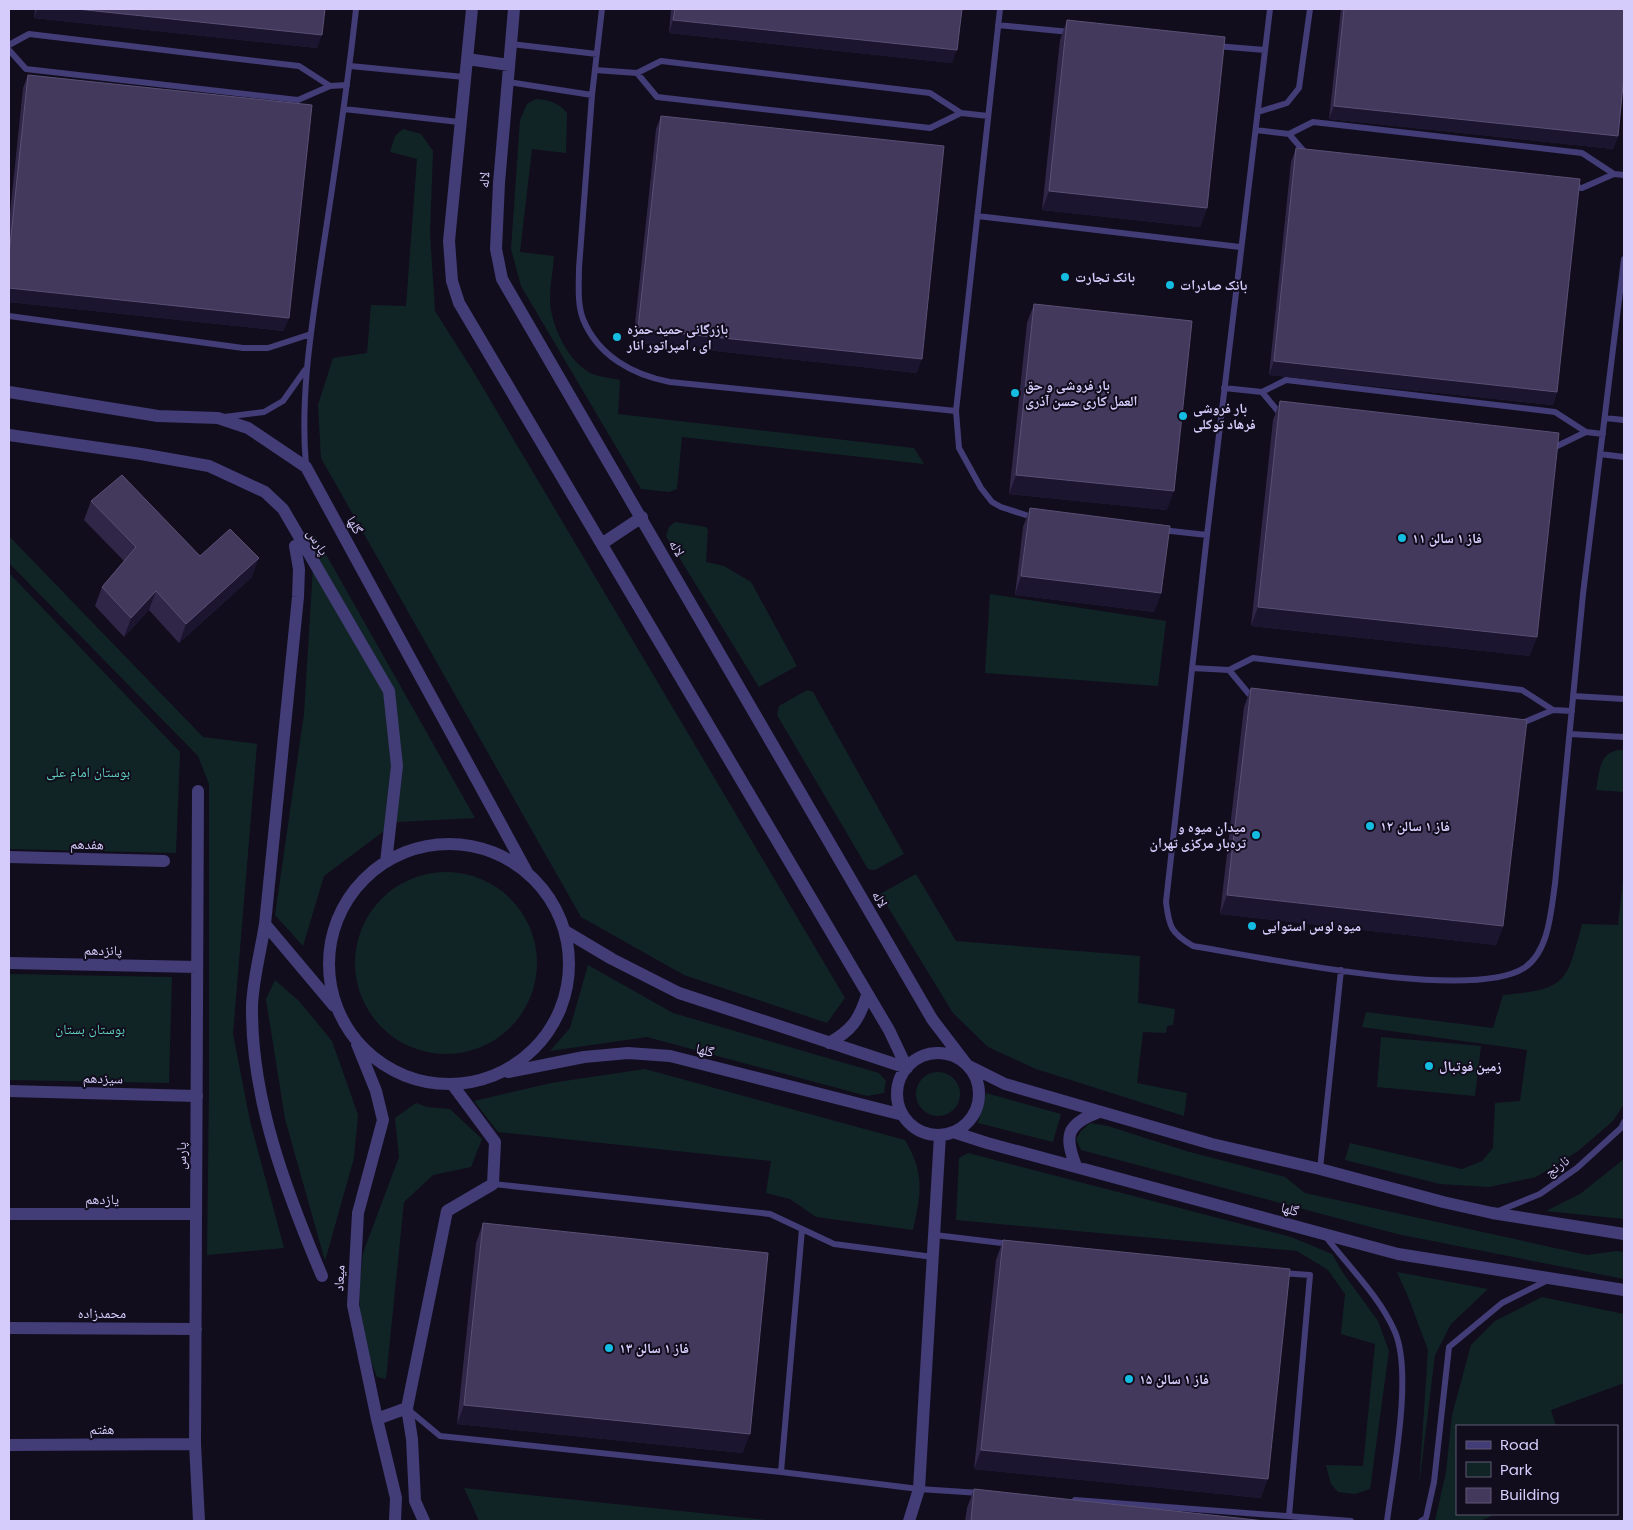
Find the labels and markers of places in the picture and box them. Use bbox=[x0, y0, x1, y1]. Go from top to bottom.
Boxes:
place label: بانک تجارت bbox=[1075, 267, 1135, 287]
marker: بانک تجارت bbox=[1059, 271, 1071, 283]
place label: بانک صادرات bbox=[1180, 275, 1247, 295]
marker: بانک صادرات bbox=[1164, 279, 1176, 291]
place label: بازرگانی حمید حمزه ای ، امپراتور انار bbox=[626, 319, 728, 355]
marker: بازرگانی حمید حمزه ای ، امپراتور انار bbox=[611, 331, 623, 343]
place label: بار فروشی و حق العمل کاری حسن آذری bbox=[1025, 375, 1138, 411]
marker: بار فروشی و حق العمل کاری حسن آذری bbox=[1009, 387, 1021, 399]
place label: بار فروشی فرهاد توکلی bbox=[1193, 398, 1256, 434]
marker: بار فروشی فرهاد توکلی bbox=[1177, 410, 1189, 422]
place label: فاز ۱ سالن ۱۱ bbox=[1412, 528, 1482, 548]
marker: فاز ۱ سالن ۱۱ bbox=[1396, 532, 1408, 544]
place label: فاز ۱ سالن ۱۲ bbox=[1380, 816, 1450, 836]
place label: میدان میوه و تره‌بار مرکزی تهران bbox=[1150, 817, 1246, 853]
marker: فاز ۱ سالن ۱۲ bbox=[1364, 820, 1376, 832]
marker: میدان میوه و تره‌بار مرکزی تهران bbox=[1250, 829, 1262, 841]
place label: میوه لوس استوایی bbox=[1262, 916, 1361, 936]
marker: میوه لوس استوایی bbox=[1246, 920, 1258, 932]
place label: زمین فوتبال bbox=[1439, 1056, 1502, 1076]
marker: زمین فوتبال bbox=[1423, 1060, 1435, 1072]
place label: فاز ۱ سالن ۱۳ bbox=[619, 1338, 689, 1358]
marker: فاز ۱ سالن ۱۳ bbox=[603, 1342, 615, 1354]
place label: فاز ۱ سالن ۱۵ bbox=[1139, 1369, 1209, 1389]
marker: فاز ۱ سالن ۱۵ bbox=[1123, 1373, 1135, 1385]

